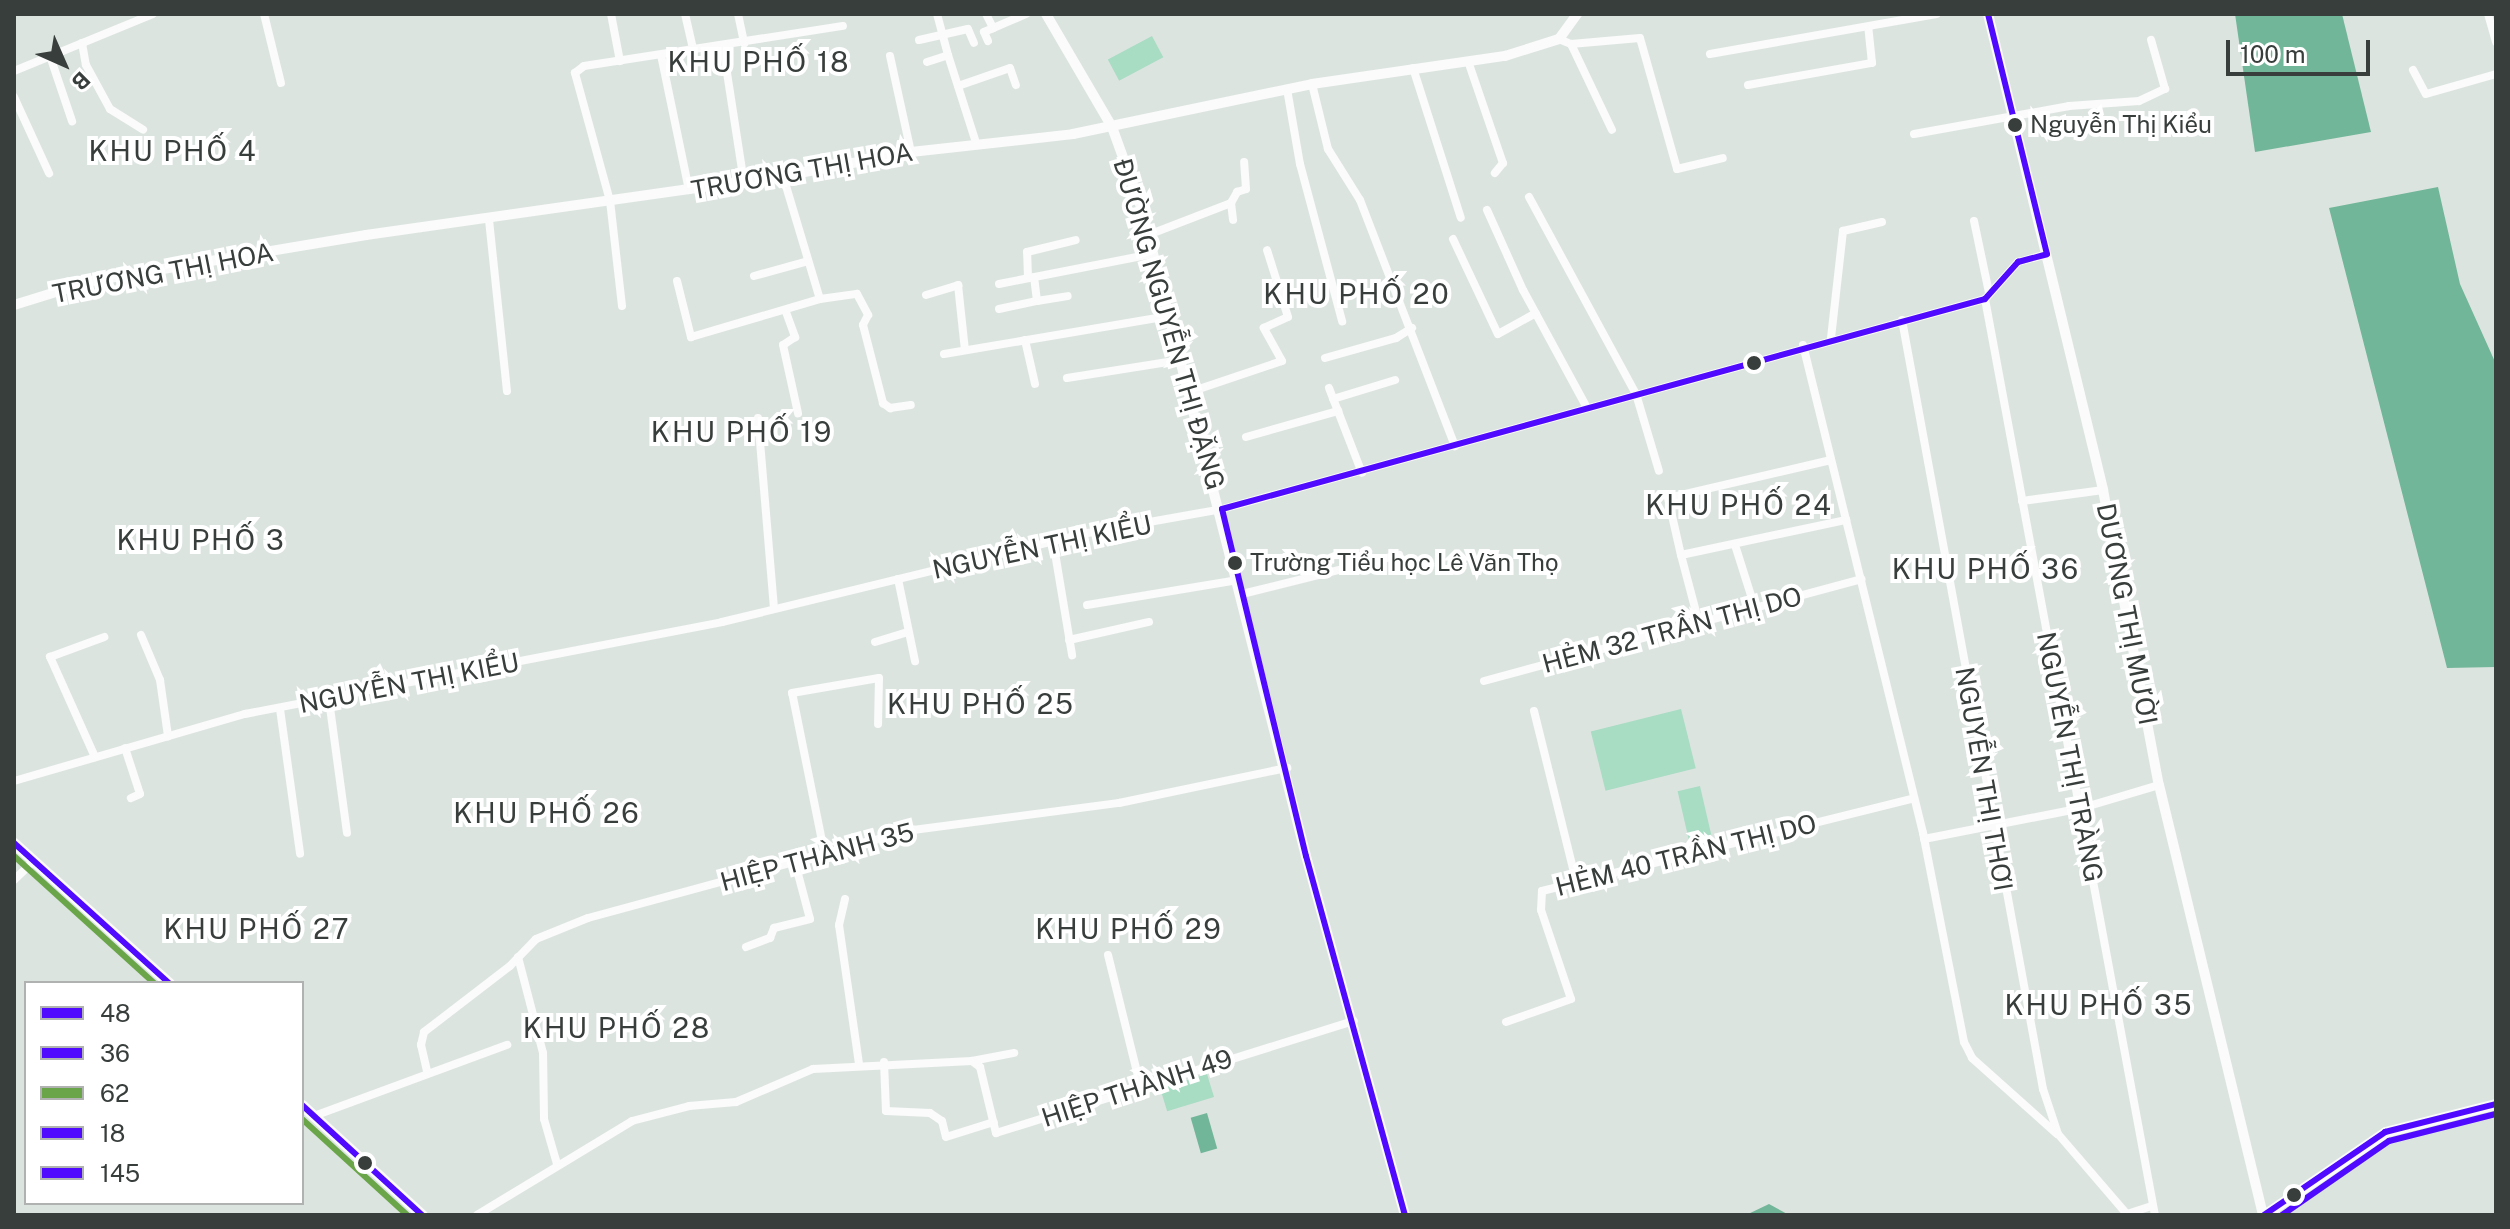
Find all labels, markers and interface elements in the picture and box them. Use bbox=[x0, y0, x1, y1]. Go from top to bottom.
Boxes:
north arrow bbox=[24, 24, 104, 104]
scale bar bbox=[2230, 24, 2374, 74]
text: 100 m bbox=[2240, 40, 2306, 68]
district label: KHU PHỐ 18 bbox=[668, 45, 850, 79]
text: B bbox=[66, 66, 95, 95]
place label: Nguyễn Thị Kiểu bbox=[2030, 111, 2212, 139]
marker: Nguyễn Thị Kiểu bbox=[2007, 117, 2023, 133]
district label: KHU PHỐ 4 bbox=[88, 134, 258, 168]
street label: TRƯƠNG THỊ HOA bbox=[689, 136, 915, 206]
street label: ĐƯỜNG NGUYỄN THỊ ĐẶNG bbox=[1107, 155, 1231, 493]
street label: TRƯƠNG THỊ HOA bbox=[50, 236, 276, 310]
district label: KHU PHỐ 20 bbox=[1263, 277, 1451, 311]
unlabelled marker bbox=[1746, 355, 1762, 371]
district label: KHU PHỐ 19 bbox=[651, 415, 833, 449]
district label: KHU PHỐ 24 bbox=[1645, 488, 1833, 522]
street label: DƯƠNG THỊ MƯỜI bbox=[2090, 500, 2164, 728]
street label: NGUYỄN THỊ KIỂU bbox=[930, 509, 1154, 585]
district label: KHU PHỐ 3 bbox=[116, 523, 286, 557]
place label: Trường Tiểu học Lê Văn Thọ bbox=[1250, 549, 1559, 577]
district label: KHU PHỐ 36 bbox=[1892, 552, 2080, 586]
marker: Trường Tiểu học Lê Văn Thọ bbox=[1227, 555, 1243, 571]
street label: HẺM 32 TRẦN THỊ DO bbox=[1539, 580, 1805, 680]
street label: NGUYỄN THỊ TRÀNG bbox=[2030, 629, 2110, 885]
street label: NGUYỄN THỊ KIỂU bbox=[296, 646, 522, 720]
street label: NGUYỄN THỊ THƠI bbox=[1949, 664, 2019, 894]
district label: KHU PHỐ 25 bbox=[887, 687, 1075, 721]
district label: KHU PHỐ 26 bbox=[453, 796, 641, 830]
street label: HẺM 40 TRẦN THỊ DO bbox=[1552, 807, 1820, 903]
street label: HIỆP THÀNH 35 bbox=[717, 816, 917, 898]
district label: KHU PHỐ 27 bbox=[164, 912, 350, 946]
district label: KHU PHỐ 29 bbox=[1035, 912, 1223, 946]
legend bbox=[24, 981, 304, 1205]
district label: KHU PHỐ 35 bbox=[2004, 988, 2194, 1022]
text: 48 bbox=[100, 999, 131, 1027]
district label: KHU PHỐ 28 bbox=[523, 1011, 711, 1045]
text: 36 bbox=[100, 1039, 130, 1067]
street label: HIỆP THÀNH 49 bbox=[1038, 1042, 1236, 1134]
text: 62 bbox=[100, 1079, 129, 1107]
text: 18 bbox=[100, 1119, 125, 1147]
unlabelled marker bbox=[357, 1155, 373, 1171]
text: 145 bbox=[100, 1159, 140, 1187]
unlabelled marker bbox=[2286, 1187, 2302, 1203]

